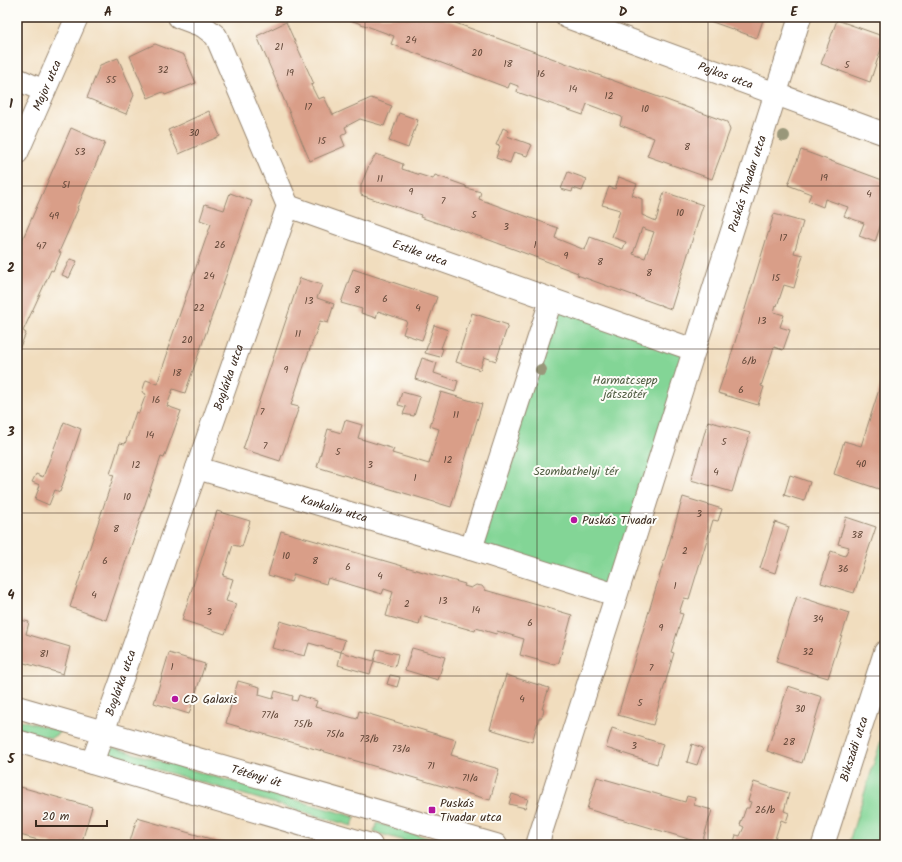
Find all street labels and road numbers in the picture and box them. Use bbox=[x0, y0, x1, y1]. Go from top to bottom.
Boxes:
street label: Pajkos utca bbox=[695, 56, 756, 94]
street label: Major utca bbox=[27, 57, 67, 114]
street label: Puskás Tivadar utca bbox=[723, 132, 771, 234]
street label: Estike utca bbox=[390, 234, 450, 271]
street label: Boglárka utca bbox=[208, 341, 249, 413]
street label: Kankalin utca bbox=[298, 490, 370, 528]
street label: Boglárka utca bbox=[100, 647, 141, 719]
street label: Bikszádi utca bbox=[835, 714, 873, 784]
street label: Tétényi út bbox=[229, 760, 284, 792]

